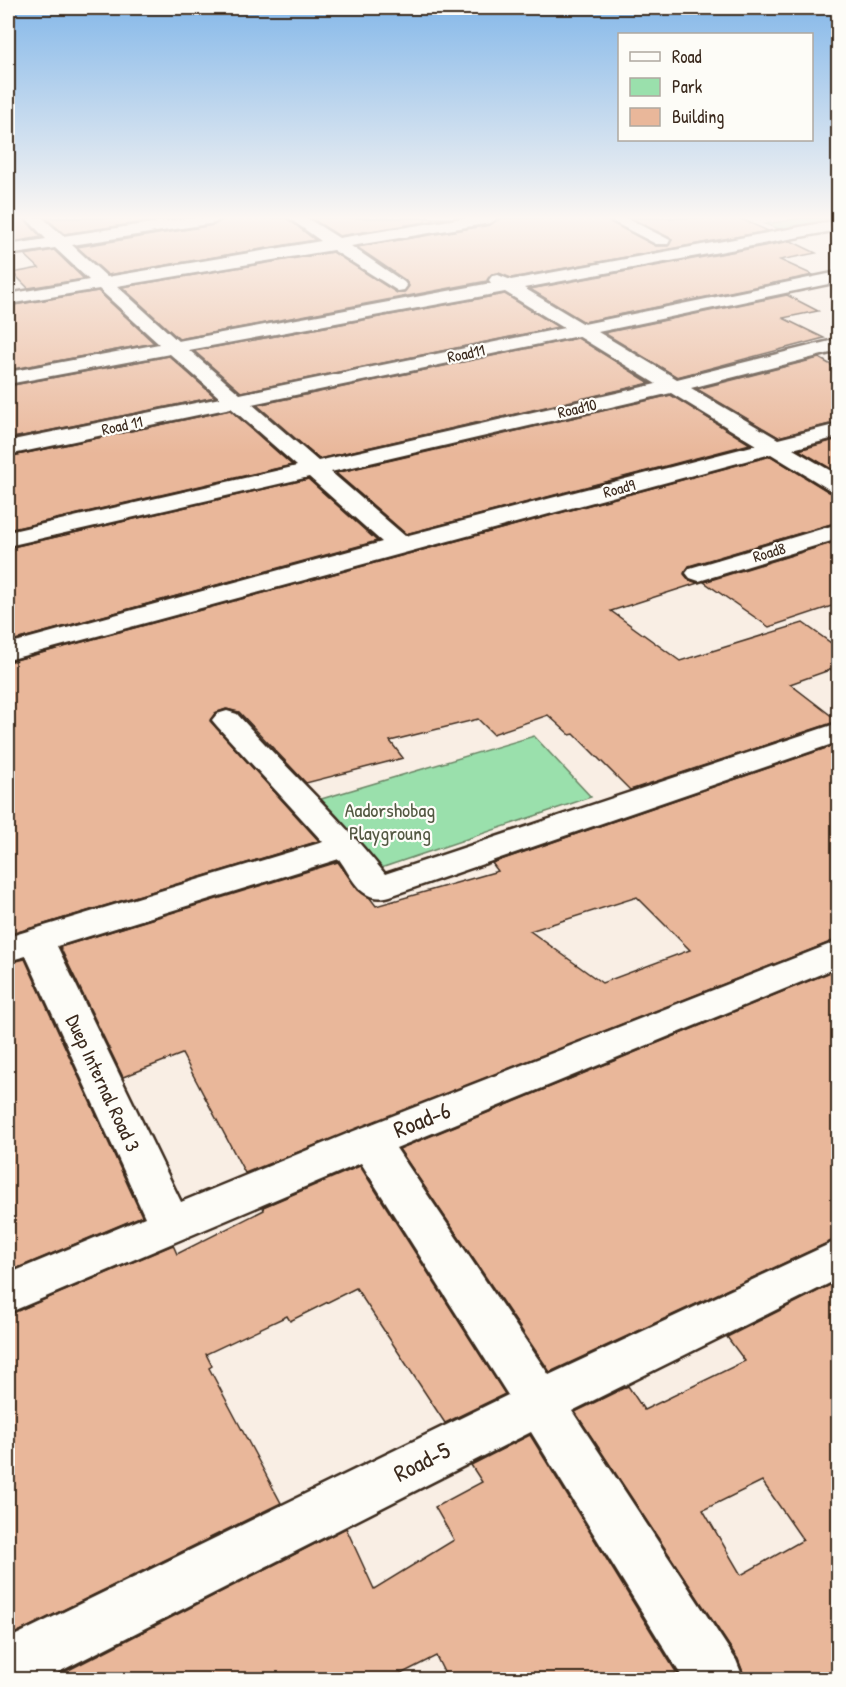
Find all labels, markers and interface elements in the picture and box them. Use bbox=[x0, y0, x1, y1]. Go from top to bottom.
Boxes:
legend bbox=[618, 33, 813, 141]
text: Road bbox=[672, 44, 702, 69]
text: Park bbox=[672, 74, 703, 99]
text: Building bbox=[672, 104, 724, 129]
street label: Road11 bbox=[445, 338, 487, 368]
street label: Road10 bbox=[555, 393, 599, 423]
street label: Road 11 bbox=[99, 410, 145, 440]
street label: Road9 bbox=[601, 473, 637, 503]
street label: Road8 bbox=[750, 537, 788, 567]
park label: Aadorshobag Playgroung bbox=[345, 796, 435, 846]
street label: Duep Internal Road 3 bbox=[60, 1010, 147, 1156]
street label: Road-6 bbox=[388, 1093, 455, 1145]
street label: Road-5 bbox=[388, 1433, 455, 1489]

